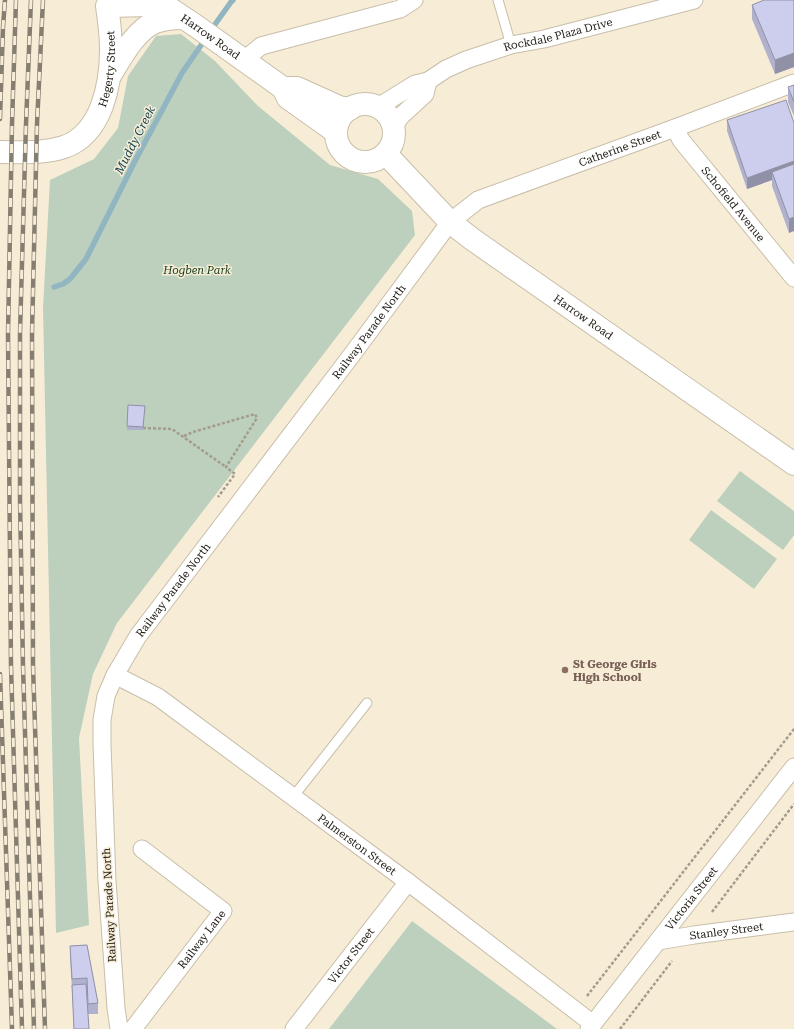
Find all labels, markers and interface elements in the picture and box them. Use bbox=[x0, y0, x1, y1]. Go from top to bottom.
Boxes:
street label: Harrow Road bbox=[178, 12, 242, 62]
street label: Rockdale Plaza Drive bbox=[502, 16, 614, 54]
street label: Hegerty Street bbox=[96, 30, 118, 109]
water label: Muddy Creek bbox=[111, 103, 158, 177]
street label: Catherine Street bbox=[577, 128, 663, 170]
street label: Schofield Avenue bbox=[698, 164, 767, 244]
park label: Hogben Park bbox=[162, 264, 231, 277]
street label: Railway Parade North bbox=[330, 282, 409, 382]
street label: Harrow Road bbox=[551, 292, 615, 342]
street label: Railway Parade North bbox=[134, 541, 213, 640]
place label: St George Girls High School bbox=[573, 658, 657, 684]
marker: St George Girls High School bbox=[560, 665, 570, 675]
street label: Palmerston Street bbox=[315, 811, 399, 878]
street label: Railway Parade North bbox=[100, 847, 119, 963]
street label: Victoria Street bbox=[663, 864, 720, 933]
street label: Railway Lane bbox=[175, 908, 228, 971]
street label: Stanley Street bbox=[689, 920, 764, 943]
street label: Victor Street bbox=[326, 925, 377, 986]

